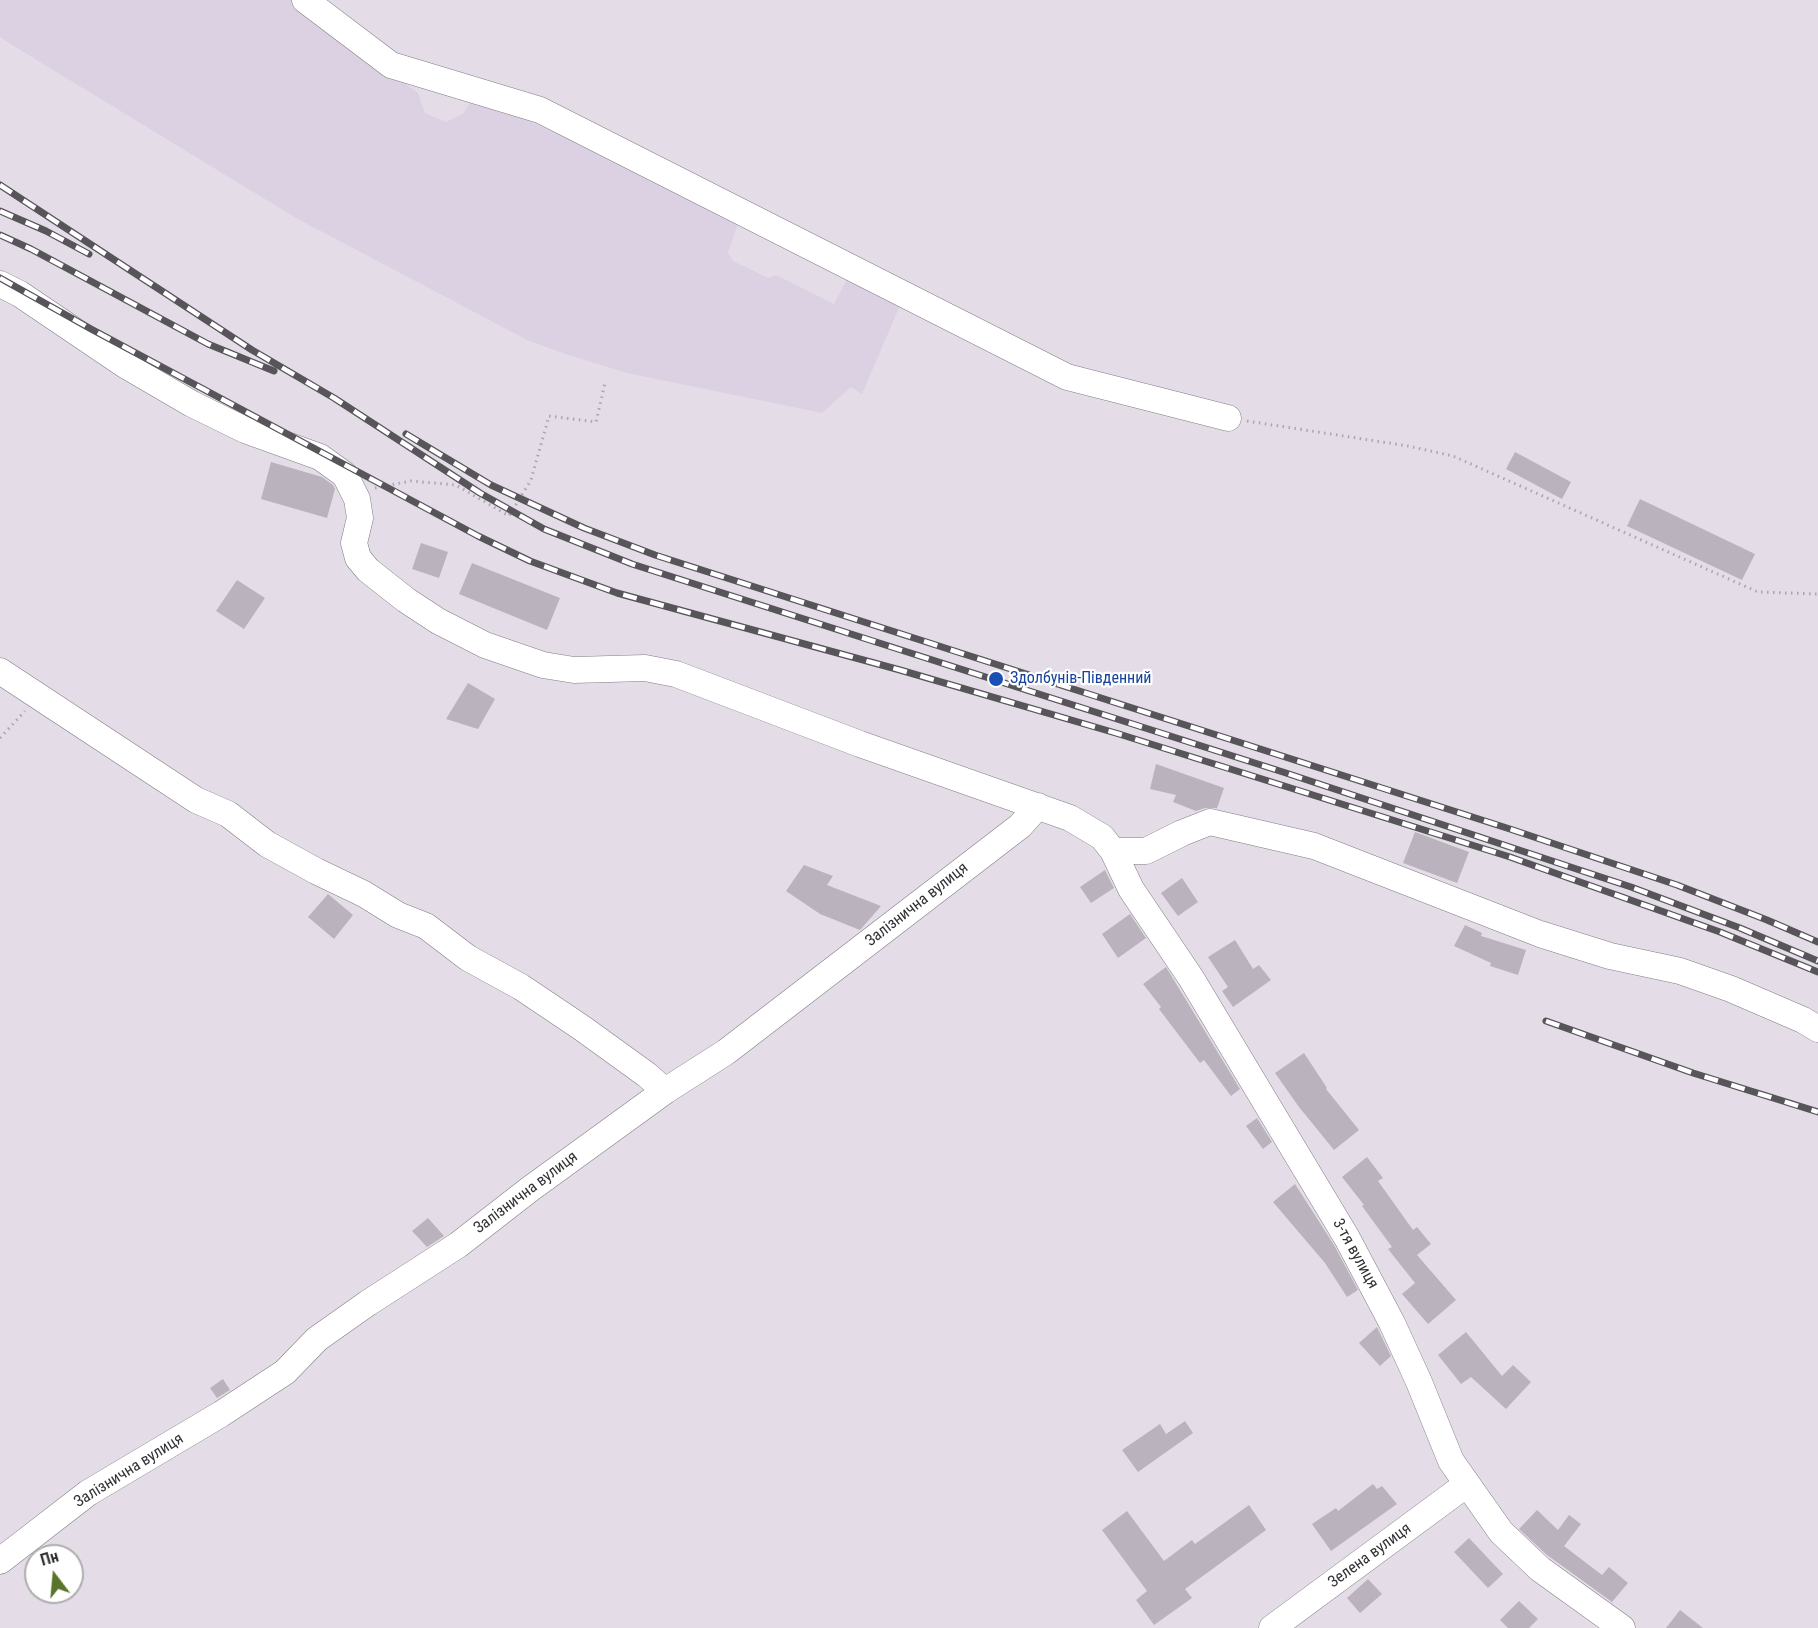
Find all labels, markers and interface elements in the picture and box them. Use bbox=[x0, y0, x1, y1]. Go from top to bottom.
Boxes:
place label: Здолбунів-Південний bbox=[1010, 669, 1152, 689]
marker: Здолбунів-Південний bbox=[987, 670, 1005, 688]
street label: Залізнична вулиця bbox=[862, 859, 972, 951]
street label: Залізнична вулиця bbox=[470, 1148, 582, 1238]
street label: 3-тя вулиця bbox=[1328, 1216, 1382, 1292]
street label: Залізнична вулиця bbox=[71, 1430, 187, 1512]
street label: Зелена вулиця bbox=[1325, 1520, 1415, 1592]
north arrow bbox=[24, 1544, 84, 1604]
text: Пн bbox=[38, 1547, 61, 1570]

